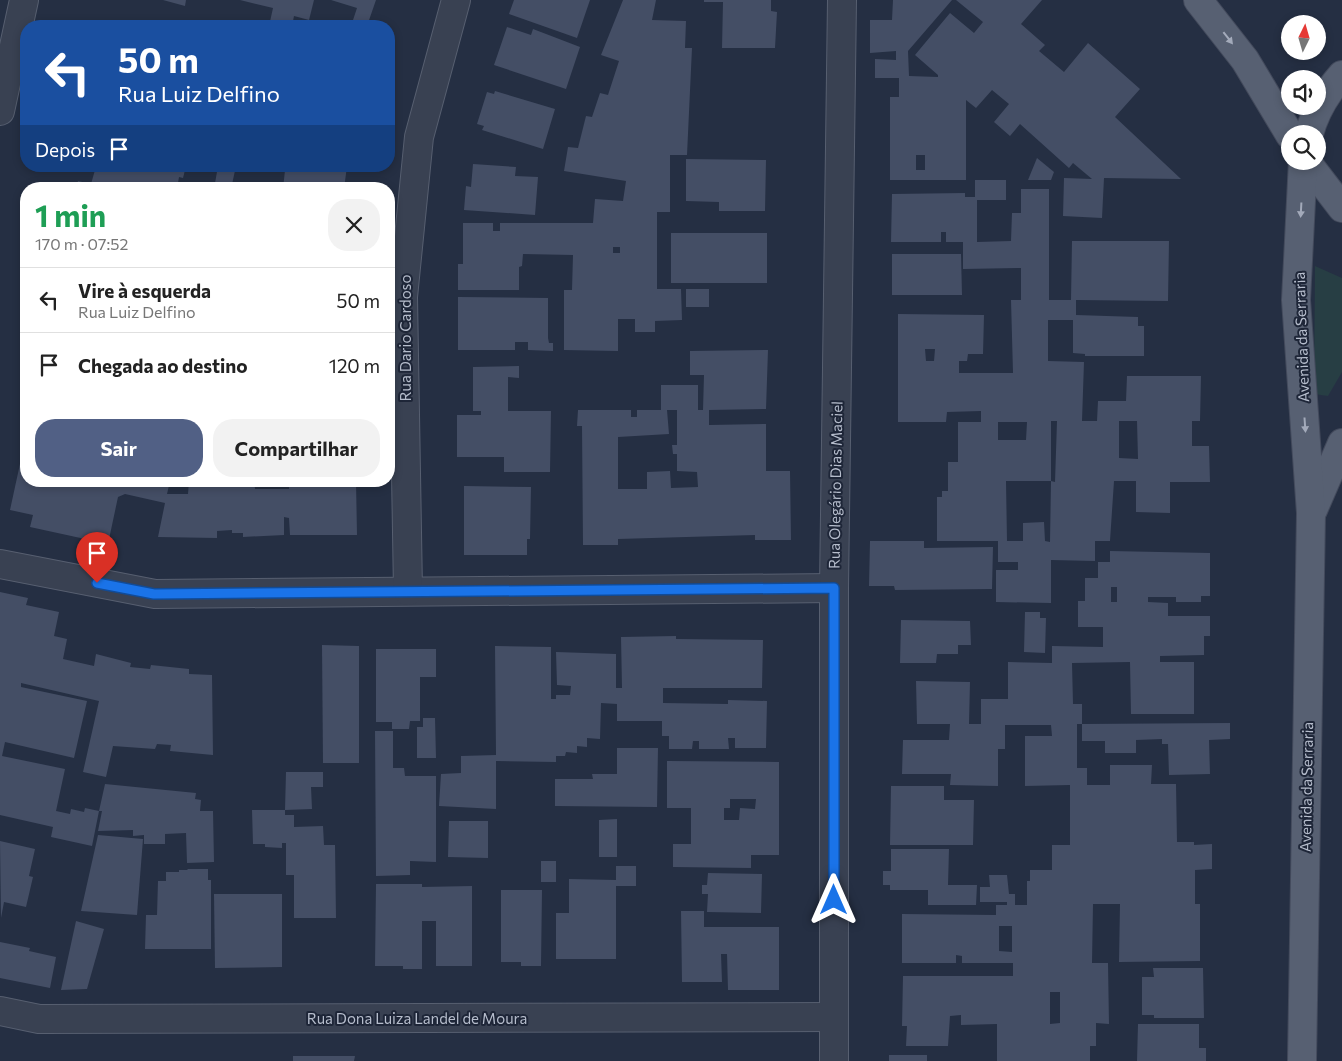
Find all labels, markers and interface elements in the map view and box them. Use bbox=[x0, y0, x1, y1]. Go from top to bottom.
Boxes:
north arrow bbox=[1281, 15, 1326, 60]
map controls bbox=[1281, 15, 1326, 170]
one-way arrow bbox=[1223, 32, 1234, 45]
text: 50 m bbox=[118, 37, 199, 80]
icon: left bbox=[35, 40, 100, 105]
button: sound bbox=[1281, 70, 1326, 115]
text: Rua Luiz Delfino bbox=[118, 80, 280, 107]
button: search bbox=[1281, 125, 1326, 170]
icon: arrive bbox=[105, 135, 133, 163]
text: Depois bbox=[35, 138, 95, 161]
text: 1 min bbox=[35, 196, 106, 233]
button: close bbox=[328, 199, 380, 251]
one-way arrow bbox=[1296, 202, 1304, 218]
text: 170 m · 07:52 bbox=[35, 234, 128, 253]
street label: Avenida da Serraria bbox=[1290, 272, 1312, 402]
street label: Rua Dario Cardoso bbox=[396, 275, 414, 401]
text: Vire à esquerda bbox=[78, 279, 211, 302]
icon: left bbox=[35, 286, 63, 314]
text: 50 m bbox=[336, 289, 380, 312]
text: Rua Luiz Delfino bbox=[78, 302, 196, 321]
icon: arrive bbox=[35, 351, 63, 379]
text: Chegada ao destino bbox=[78, 354, 248, 377]
text: 120 m bbox=[329, 354, 380, 377]
street label: Rua Olegário Dias Maciel bbox=[825, 401, 845, 569]
one-way arrow bbox=[1301, 417, 1309, 433]
button: Sair bbox=[35, 419, 203, 477]
button: Compartilhar bbox=[213, 419, 380, 477]
pin bbox=[76, 532, 118, 583]
icon: arrive bbox=[83, 539, 111, 567]
street label: Avenida da Serraria bbox=[1296, 722, 1316, 852]
position arrow bbox=[807, 873, 859, 925]
street label: Rua Dona Luiza Landel de Moura bbox=[307, 1009, 527, 1027]

